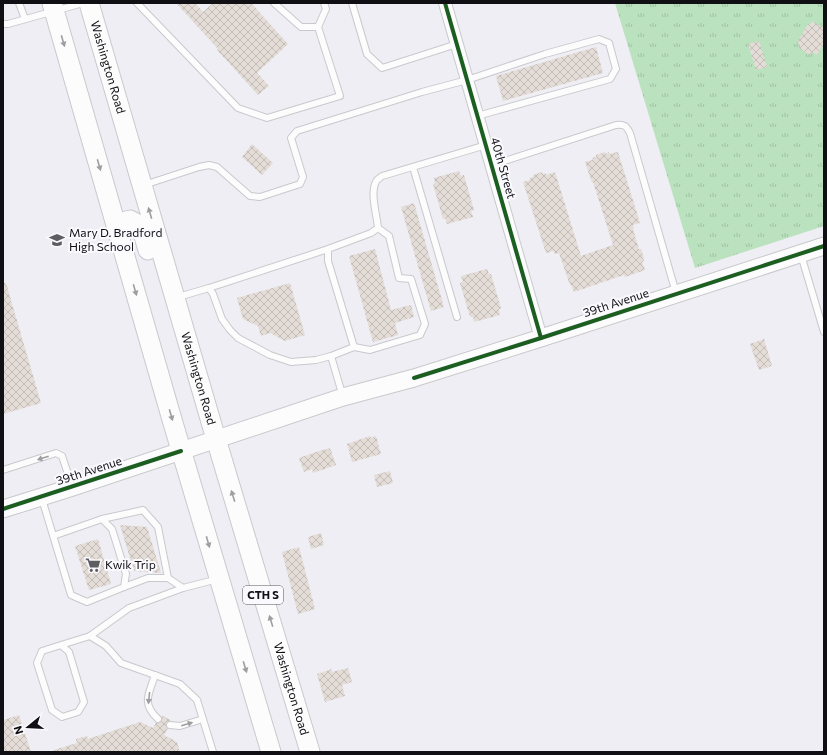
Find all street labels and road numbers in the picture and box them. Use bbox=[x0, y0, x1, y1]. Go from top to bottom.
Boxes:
street label: Washington Road bbox=[89, 19, 129, 115]
street label: 40th Street bbox=[489, 135, 519, 200]
street label: 39th Avenue bbox=[581, 285, 650, 319]
street label: Washington Road bbox=[179, 330, 219, 426]
street label: 39th Avenue bbox=[54, 453, 123, 487]
road number: CTH S bbox=[243, 586, 283, 604]
street label: Washington Road bbox=[271, 641, 313, 737]

